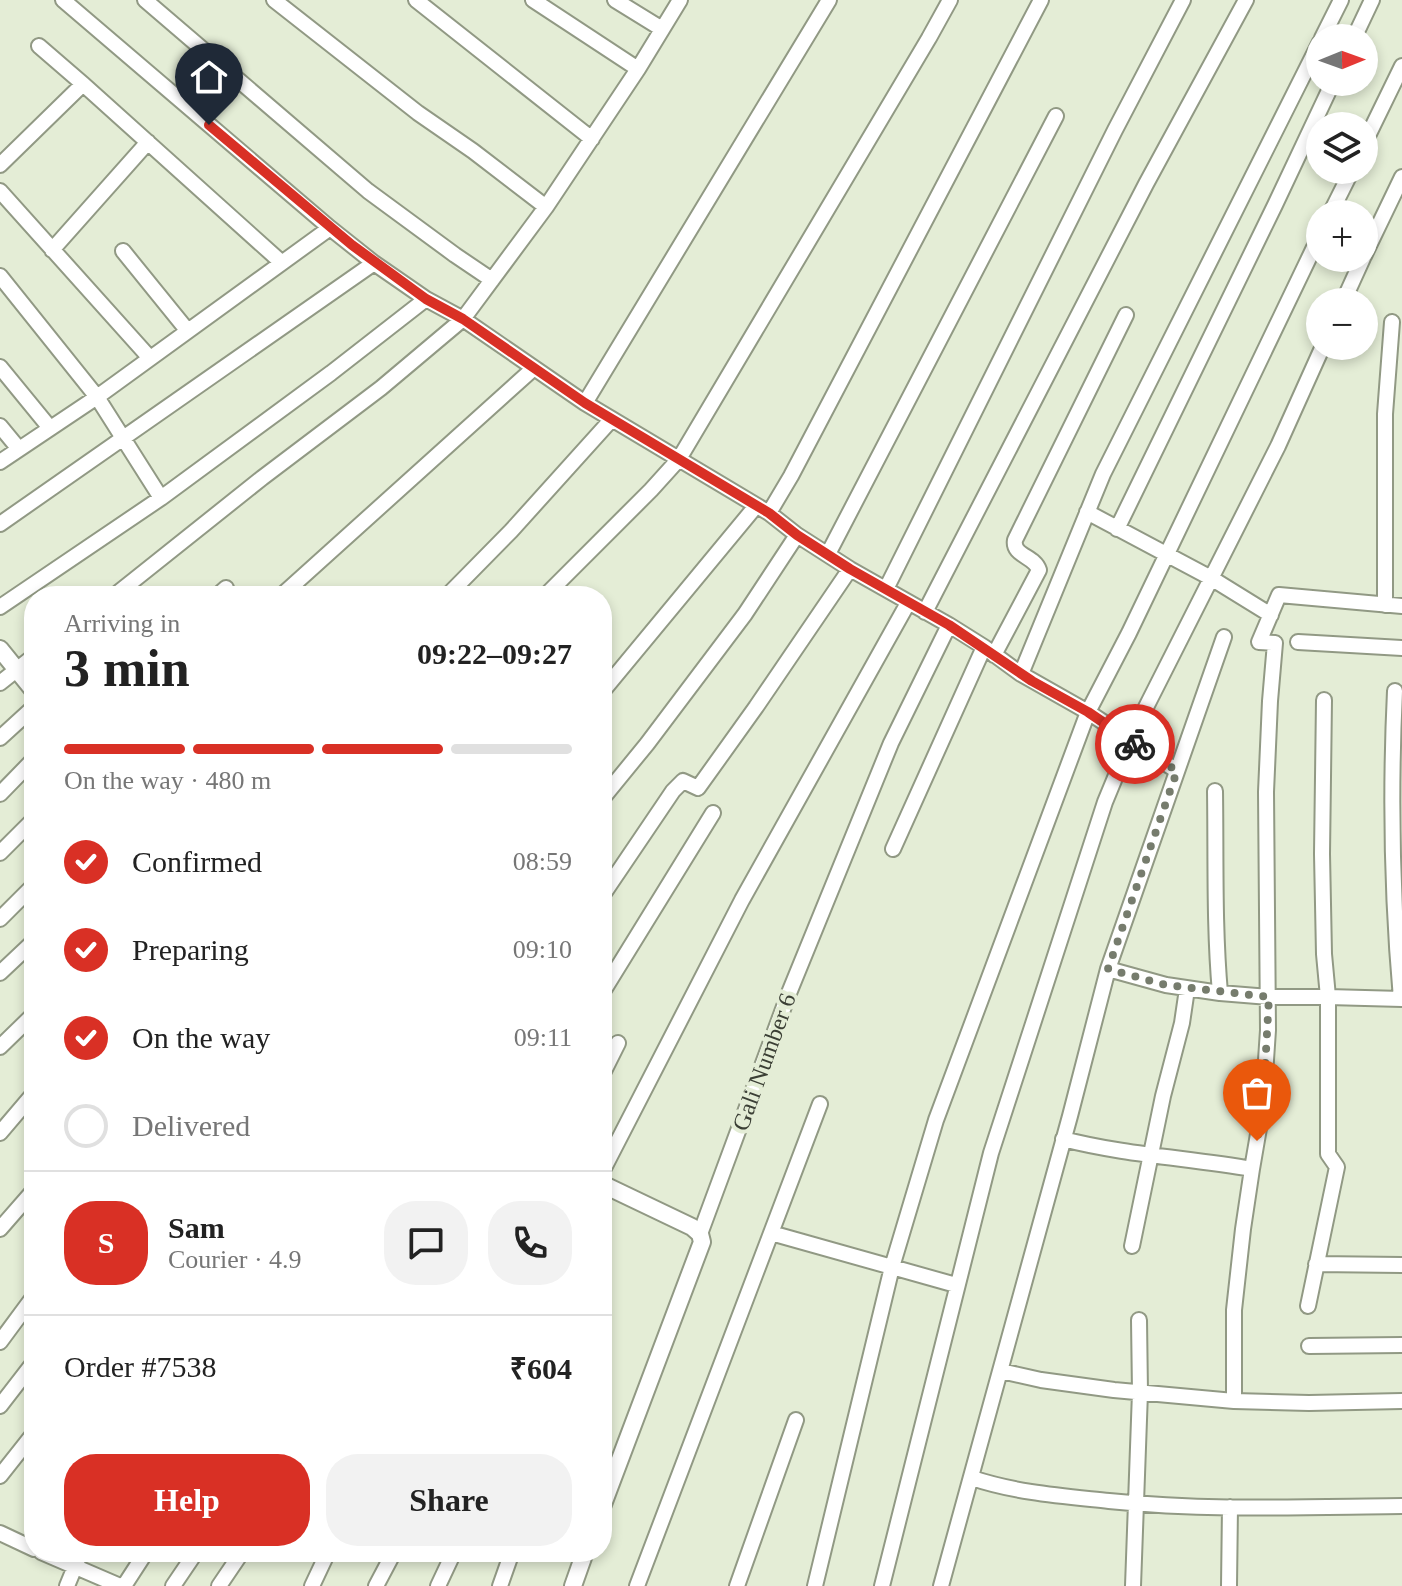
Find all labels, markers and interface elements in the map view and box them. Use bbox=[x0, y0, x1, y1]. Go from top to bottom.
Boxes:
north arrow bbox=[1306, 24, 1378, 96]
map controls bbox=[1306, 24, 1378, 360]
pin bbox=[175, 43, 243, 125]
icon: home bbox=[187, 55, 231, 99]
button: layers bbox=[1306, 112, 1378, 184]
button: + bbox=[1306, 200, 1378, 272]
button: − bbox=[1306, 288, 1378, 360]
text: Arriving in bbox=[64, 609, 180, 638]
text: 09:22–09:27 bbox=[417, 637, 572, 670]
text: 3 min bbox=[64, 640, 190, 697]
courier bbox=[1095, 704, 1175, 784]
icon: bike bbox=[1113, 722, 1157, 766]
text: On the way · 480 m bbox=[64, 766, 271, 795]
icon: check bbox=[64, 840, 108, 884]
text: Confirmed bbox=[132, 845, 262, 878]
text: 08:59 bbox=[513, 847, 572, 876]
icon: check bbox=[64, 928, 108, 972]
text: Preparing bbox=[132, 933, 249, 966]
text: 09:10 bbox=[513, 935, 572, 964]
street label: Gali Number 6 bbox=[727, 990, 801, 1134]
icon: check bbox=[64, 1016, 108, 1060]
text: On the way bbox=[132, 1021, 270, 1054]
text: 09:11 bbox=[514, 1023, 572, 1052]
pin bbox=[1223, 1059, 1291, 1141]
icon: bag bbox=[1235, 1071, 1279, 1115]
text: Delivered bbox=[132, 1109, 250, 1142]
button: chat bbox=[384, 1201, 468, 1285]
button: phone bbox=[488, 1201, 572, 1285]
text: Sam bbox=[168, 1211, 225, 1244]
text: S bbox=[98, 1226, 114, 1259]
text: Courier · 4.9 bbox=[168, 1245, 302, 1274]
text: Order #7538 bbox=[64, 1350, 216, 1383]
text: ₹604 bbox=[510, 1352, 572, 1385]
button: Help bbox=[64, 1454, 310, 1546]
button: Share bbox=[326, 1454, 572, 1546]

